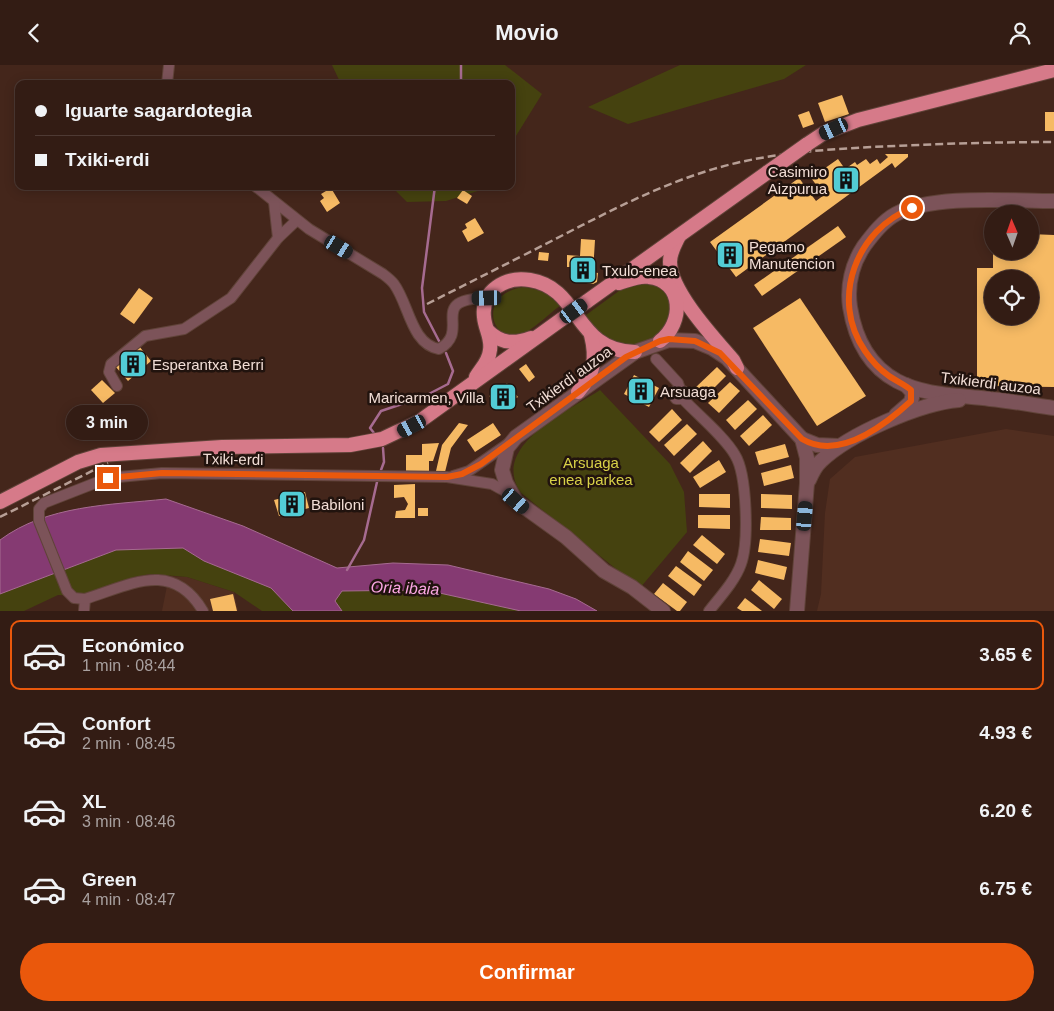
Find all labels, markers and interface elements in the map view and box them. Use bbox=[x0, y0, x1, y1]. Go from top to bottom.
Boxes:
icon: back bbox=[20, 19, 48, 47]
icon: person bbox=[1006, 19, 1034, 47]
text: Movio bbox=[495, 20, 559, 45]
text: Iguarte sagardotegia bbox=[65, 100, 252, 121]
car bbox=[817, 116, 850, 142]
text: Txiki-erdi bbox=[65, 149, 149, 170]
place label: Casimiro Aizpurua bbox=[768, 163, 828, 197]
building icon: Casimiro Aizpurua bbox=[831, 165, 861, 195]
route start bbox=[901, 197, 923, 219]
north arrow bbox=[984, 205, 1039, 260]
map controls bbox=[984, 205, 1039, 325]
car bbox=[322, 233, 355, 261]
place label: Pegamo Manutencion bbox=[749, 238, 835, 272]
building icon: Pegamo Manutencion bbox=[715, 240, 745, 270]
building icon: Txulo-enea bbox=[568, 255, 598, 285]
place label: Txulo-enea bbox=[602, 262, 678, 279]
button: locate bbox=[984, 270, 1039, 325]
car bbox=[471, 290, 502, 306]
car bbox=[557, 296, 590, 326]
street label: Txikierdi auzoa bbox=[523, 342, 615, 416]
building icon: Esperantxa Berri bbox=[118, 349, 148, 379]
place label: Esperantxa Berri bbox=[152, 356, 264, 373]
street label: Txikierdi auzoa bbox=[940, 368, 1043, 398]
building icon: Arsuaga bbox=[626, 376, 656, 406]
building icon: Maricarmen, Villa bbox=[488, 382, 518, 412]
place label: Arsuaga bbox=[660, 383, 717, 400]
place label: Maricarmen, Villa bbox=[368, 389, 485, 406]
callout: 3 min bbox=[67, 405, 149, 441]
car bbox=[395, 412, 428, 440]
text: 3 min bbox=[86, 414, 128, 431]
street label: Txiki-erdi bbox=[202, 450, 264, 468]
park label: Arsuaga enea parkea bbox=[549, 454, 633, 488]
route end bbox=[97, 467, 119, 489]
car bbox=[499, 485, 532, 517]
building icon: Babiloni bbox=[277, 489, 307, 519]
place label: Babiloni bbox=[311, 496, 364, 513]
car bbox=[796, 500, 813, 532]
water label: Oria ibaia bbox=[370, 578, 440, 598]
icon: car bbox=[22, 633, 67, 678]
text: Económico bbox=[82, 635, 184, 656]
text: 3.65 € bbox=[979, 644, 1032, 665]
text: 1 min · 08:44 bbox=[82, 657, 175, 674]
icon: car bbox=[22, 711, 67, 756]
text: Confort bbox=[82, 713, 151, 734]
text: 4.93 € bbox=[979, 722, 1032, 743]
text: 2 min · 08:45 bbox=[82, 735, 175, 752]
icon: car bbox=[22, 789, 67, 834]
text: XL bbox=[82, 791, 106, 812]
text: 6.20 € bbox=[979, 800, 1032, 821]
text: 3 min · 08:46 bbox=[82, 813, 175, 830]
icon: car bbox=[22, 867, 67, 912]
text: Green bbox=[82, 869, 137, 890]
text: 6.75 € bbox=[979, 878, 1032, 899]
text: 4 min · 08:47 bbox=[82, 891, 175, 908]
button: Confirmar bbox=[20, 943, 1034, 1001]

